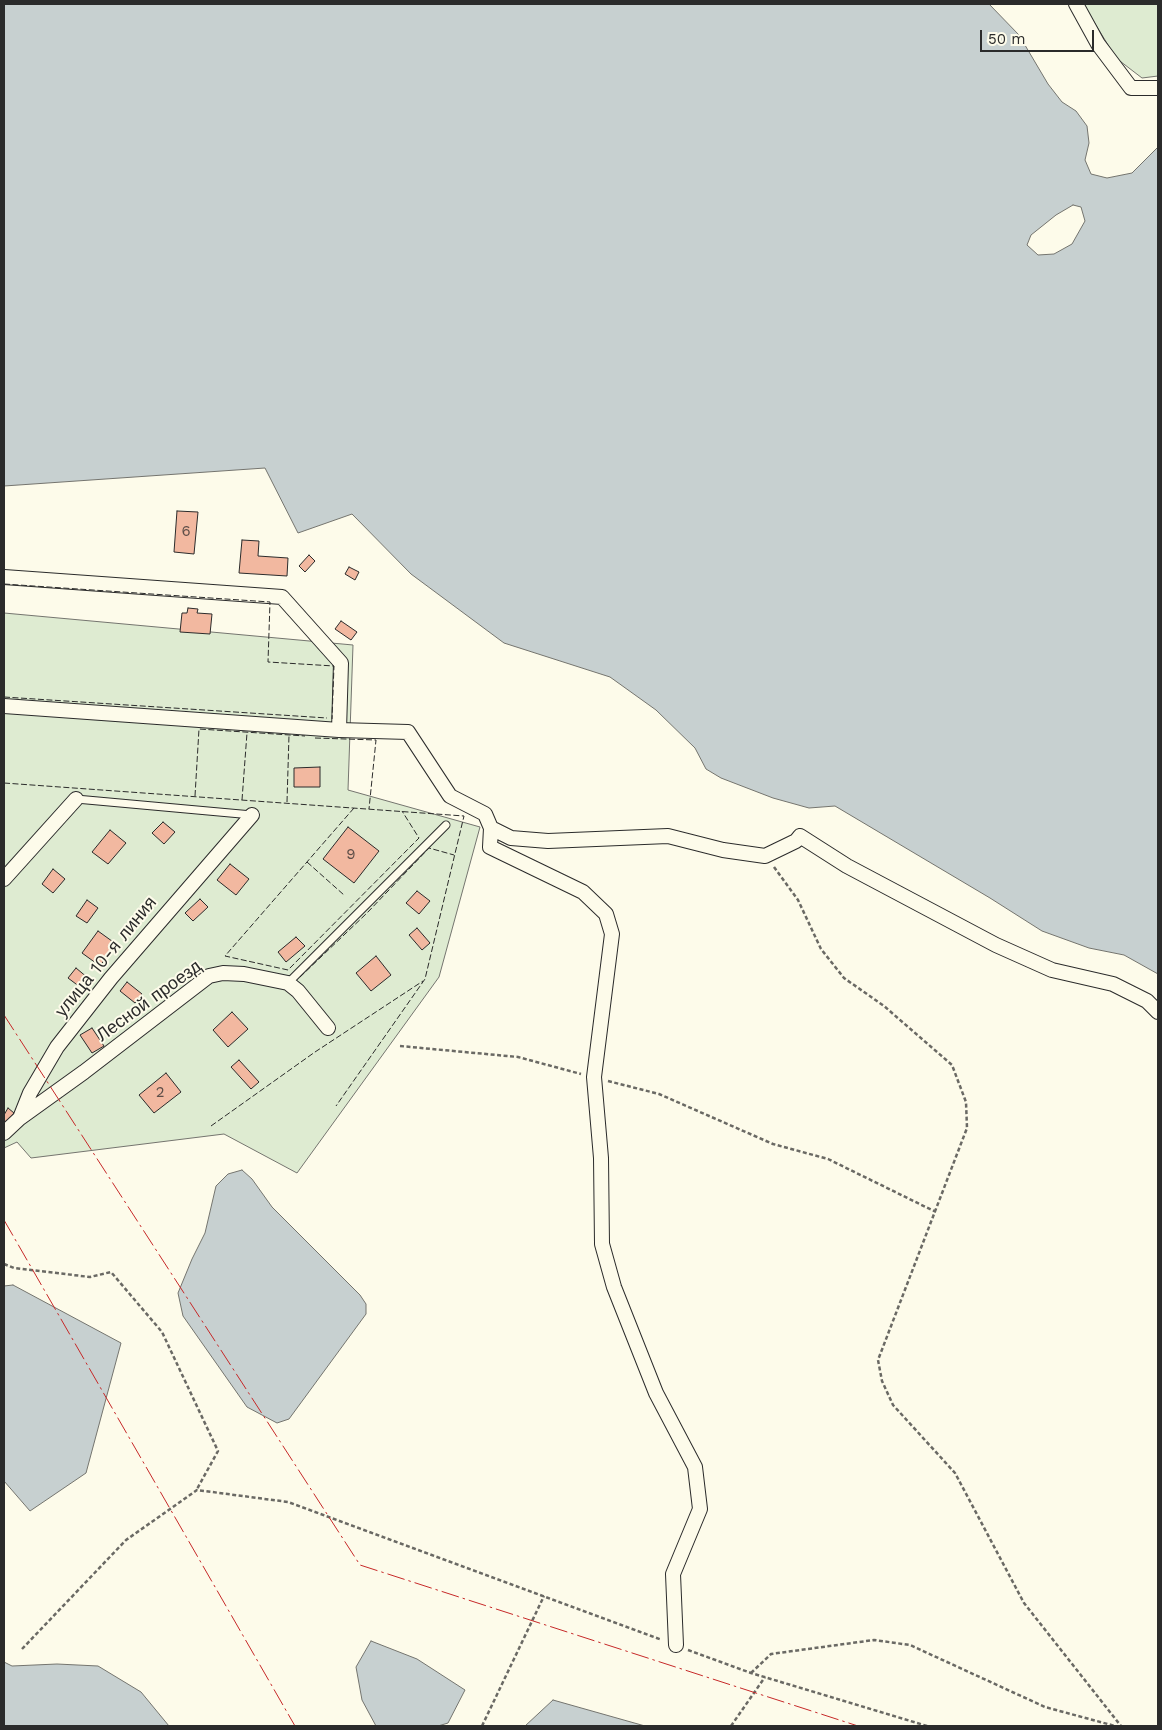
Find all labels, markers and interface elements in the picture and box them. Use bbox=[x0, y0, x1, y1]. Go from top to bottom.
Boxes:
scale bar bbox=[982, 20, 1096, 52]
text: 50 m bbox=[988, 30, 1025, 48]
house number: 6 bbox=[181, 523, 191, 541]
house number: 9 bbox=[346, 846, 356, 864]
street label: улица 10-я линия bbox=[51, 892, 161, 1022]
street label: Лесной проезд bbox=[92, 956, 206, 1046]
house number: 2 bbox=[156, 1084, 164, 1102]

